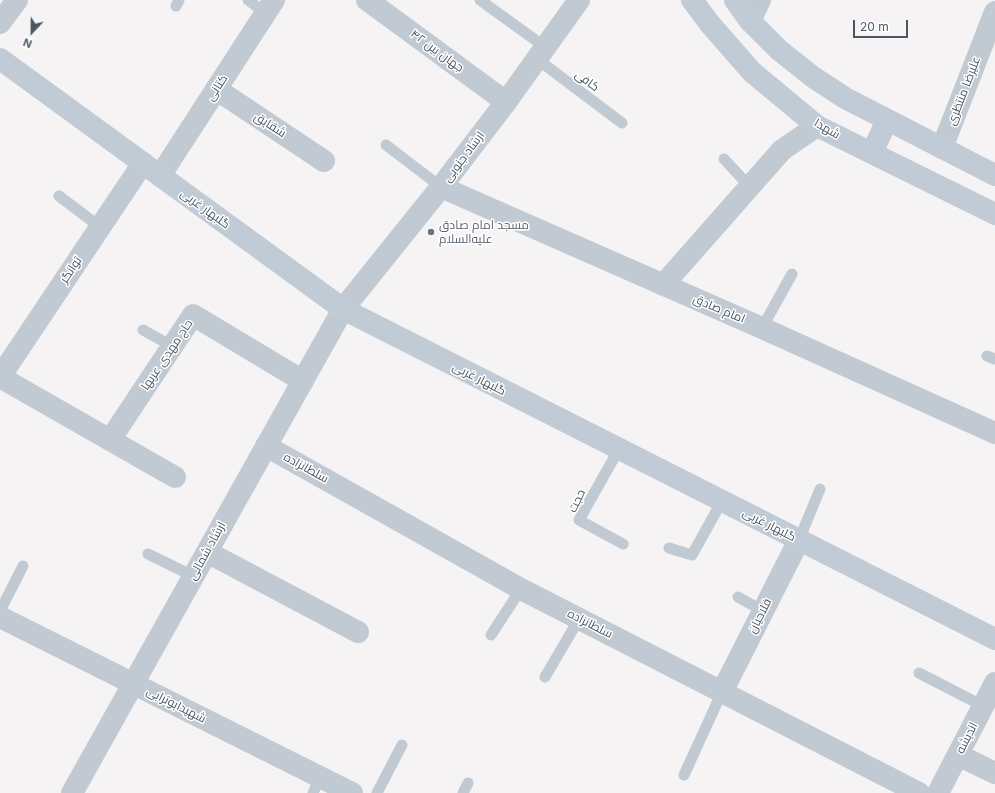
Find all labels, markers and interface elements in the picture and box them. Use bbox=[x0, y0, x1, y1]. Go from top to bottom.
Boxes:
north arrow bbox=[12, 12, 52, 52]
scale bar bbox=[855, 12, 910, 38]
text: 20 m bbox=[860, 19, 889, 34]
street label: جهان بین ۴۲ bbox=[408, 27, 466, 75]
text: N bbox=[21, 35, 34, 51]
street label: علیرضا منتظری bbox=[944, 54, 984, 128]
street label: کافی bbox=[572, 67, 602, 95]
street label: کتانی bbox=[203, 72, 231, 104]
street label: شقایق bbox=[251, 109, 289, 141]
street label: شهدا bbox=[811, 116, 843, 142]
street label: ارشاد جنوبی bbox=[440, 129, 488, 185]
street label: گلبهار غربی bbox=[177, 186, 233, 232]
place label: مسجد امام صادق علیه‌السلام bbox=[439, 218, 529, 246]
marker: مسجد امام صادق علیه‌السلام bbox=[426, 227, 436, 237]
street label: توانگر bbox=[57, 254, 85, 286]
street label: امام صادق bbox=[691, 292, 747, 326]
street label: حاج مهدی عربها bbox=[138, 317, 196, 393]
street label: گلبهار غربی bbox=[450, 359, 508, 399]
street label: سلطانزاده bbox=[281, 450, 331, 486]
street label: حجت bbox=[565, 487, 589, 515]
street label: گلبهار غربی bbox=[740, 505, 798, 545]
street label: ارشاد شمالی bbox=[185, 519, 229, 583]
street label: فلاحیان bbox=[745, 596, 775, 636]
street label: سلطانزاده bbox=[565, 606, 615, 642]
street label: شهیدابوترابی bbox=[144, 684, 208, 726]
street label: اندیشه bbox=[953, 720, 981, 756]

